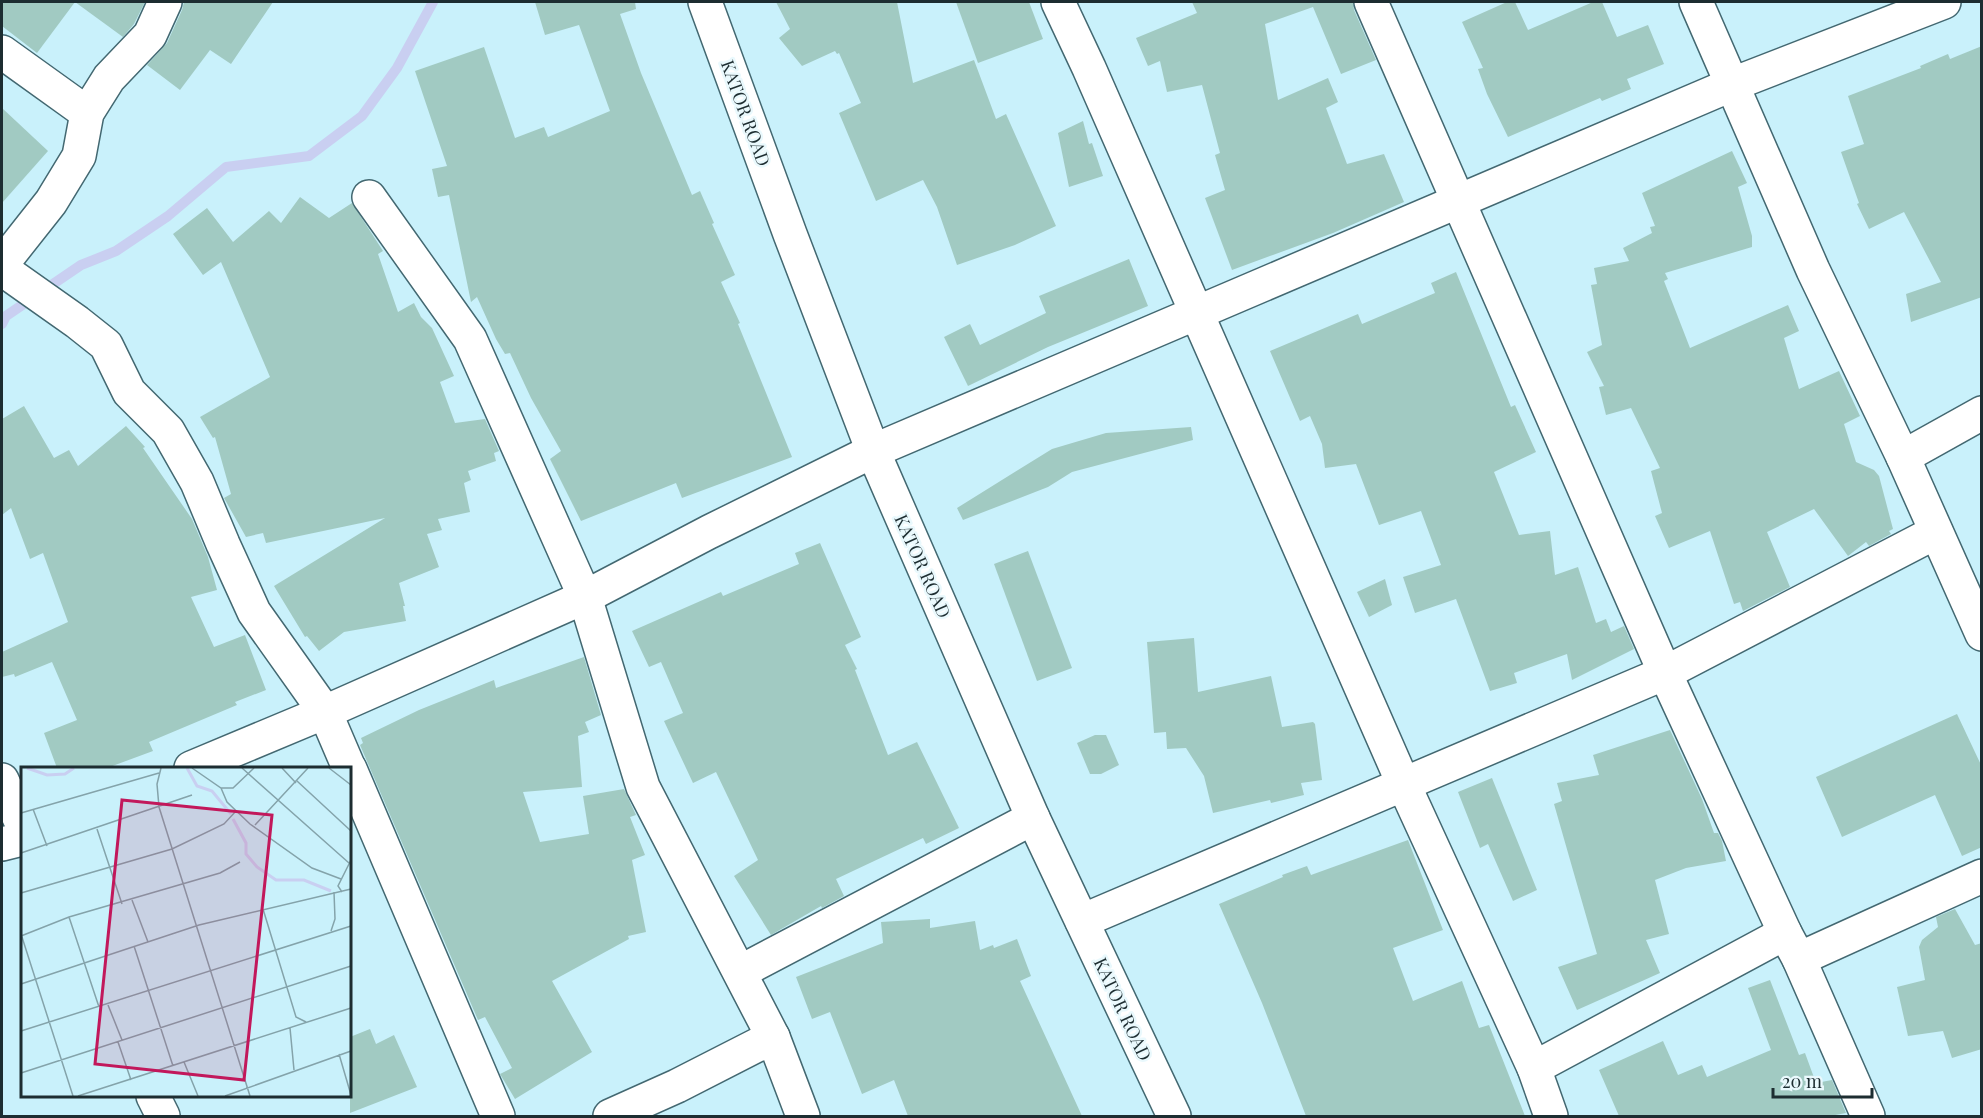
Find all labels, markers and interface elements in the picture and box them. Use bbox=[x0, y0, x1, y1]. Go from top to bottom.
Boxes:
street label: KATOR ROAD bbox=[716, 57, 776, 169]
street label: KATOR ROAD bbox=[889, 510, 957, 622]
inset map bbox=[21, 767, 351, 1097]
street label: KATOR ROAD bbox=[1089, 954, 1157, 1064]
scale bar bbox=[1773, 1061, 1872, 1099]
text: 20 m bbox=[1782, 1069, 1822, 1093]

